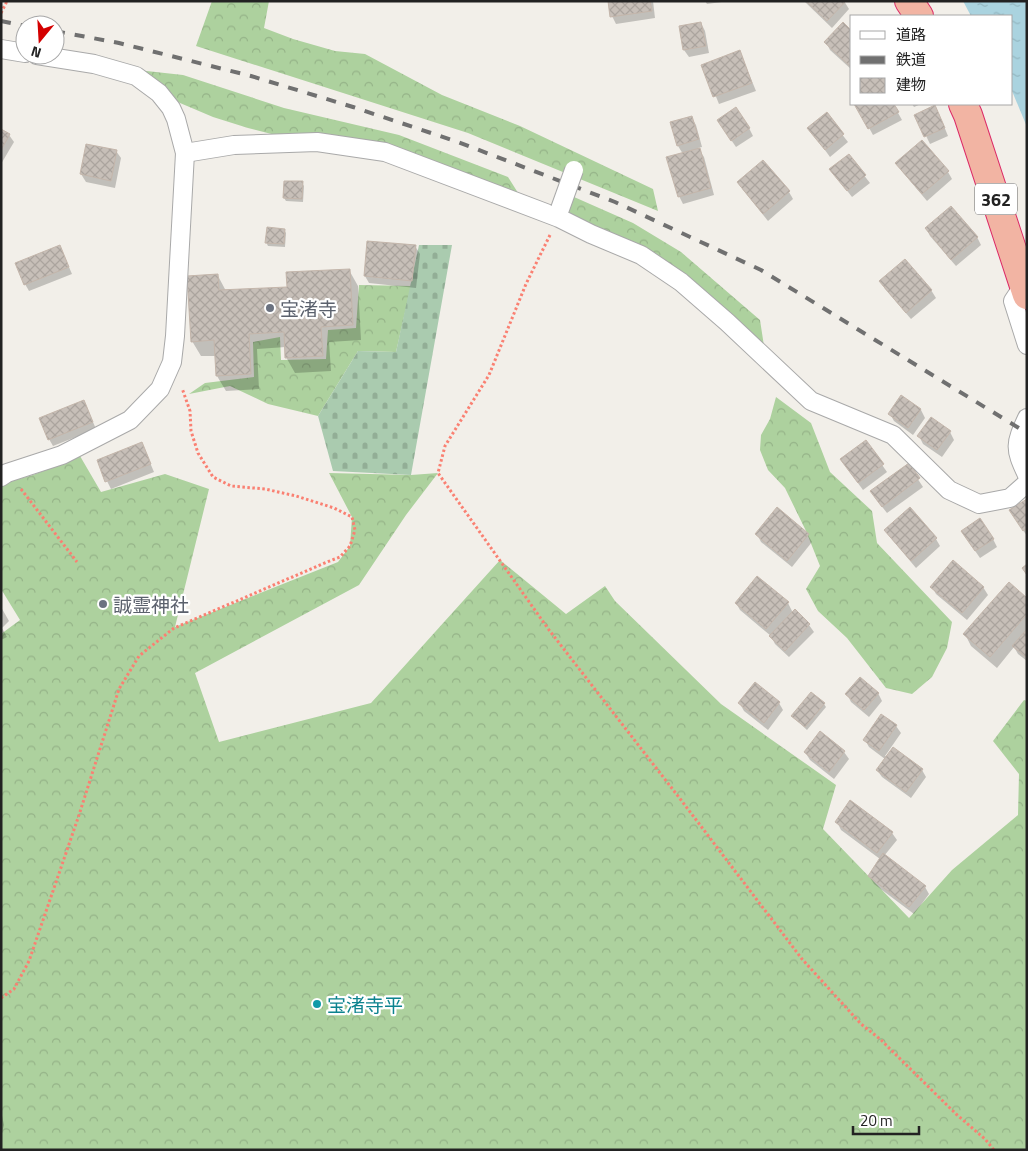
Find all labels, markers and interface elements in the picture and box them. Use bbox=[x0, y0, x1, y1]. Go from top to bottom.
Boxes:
north arrow bbox=[15, 15, 65, 65]
legend bbox=[850, 15, 1013, 105]
text: 道路 bbox=[896, 23, 926, 46]
text: N bbox=[28, 41, 44, 64]
text: 鉄道 bbox=[896, 48, 926, 71]
text: 建物 bbox=[896, 73, 926, 96]
road number: 362 bbox=[975, 183, 1017, 214]
place label: 宝渚寺 bbox=[280, 294, 337, 323]
marker: 宝渚寺 bbox=[264, 302, 276, 314]
place label: 誠霊神社 bbox=[113, 590, 189, 619]
marker: 誠霊神社 bbox=[97, 598, 109, 610]
place label: 宝渚寺平 bbox=[327, 990, 403, 1019]
marker: 宝渚寺平 bbox=[311, 998, 323, 1010]
scale bar bbox=[853, 1104, 919, 1136]
text: 20 m bbox=[860, 1109, 893, 1132]

